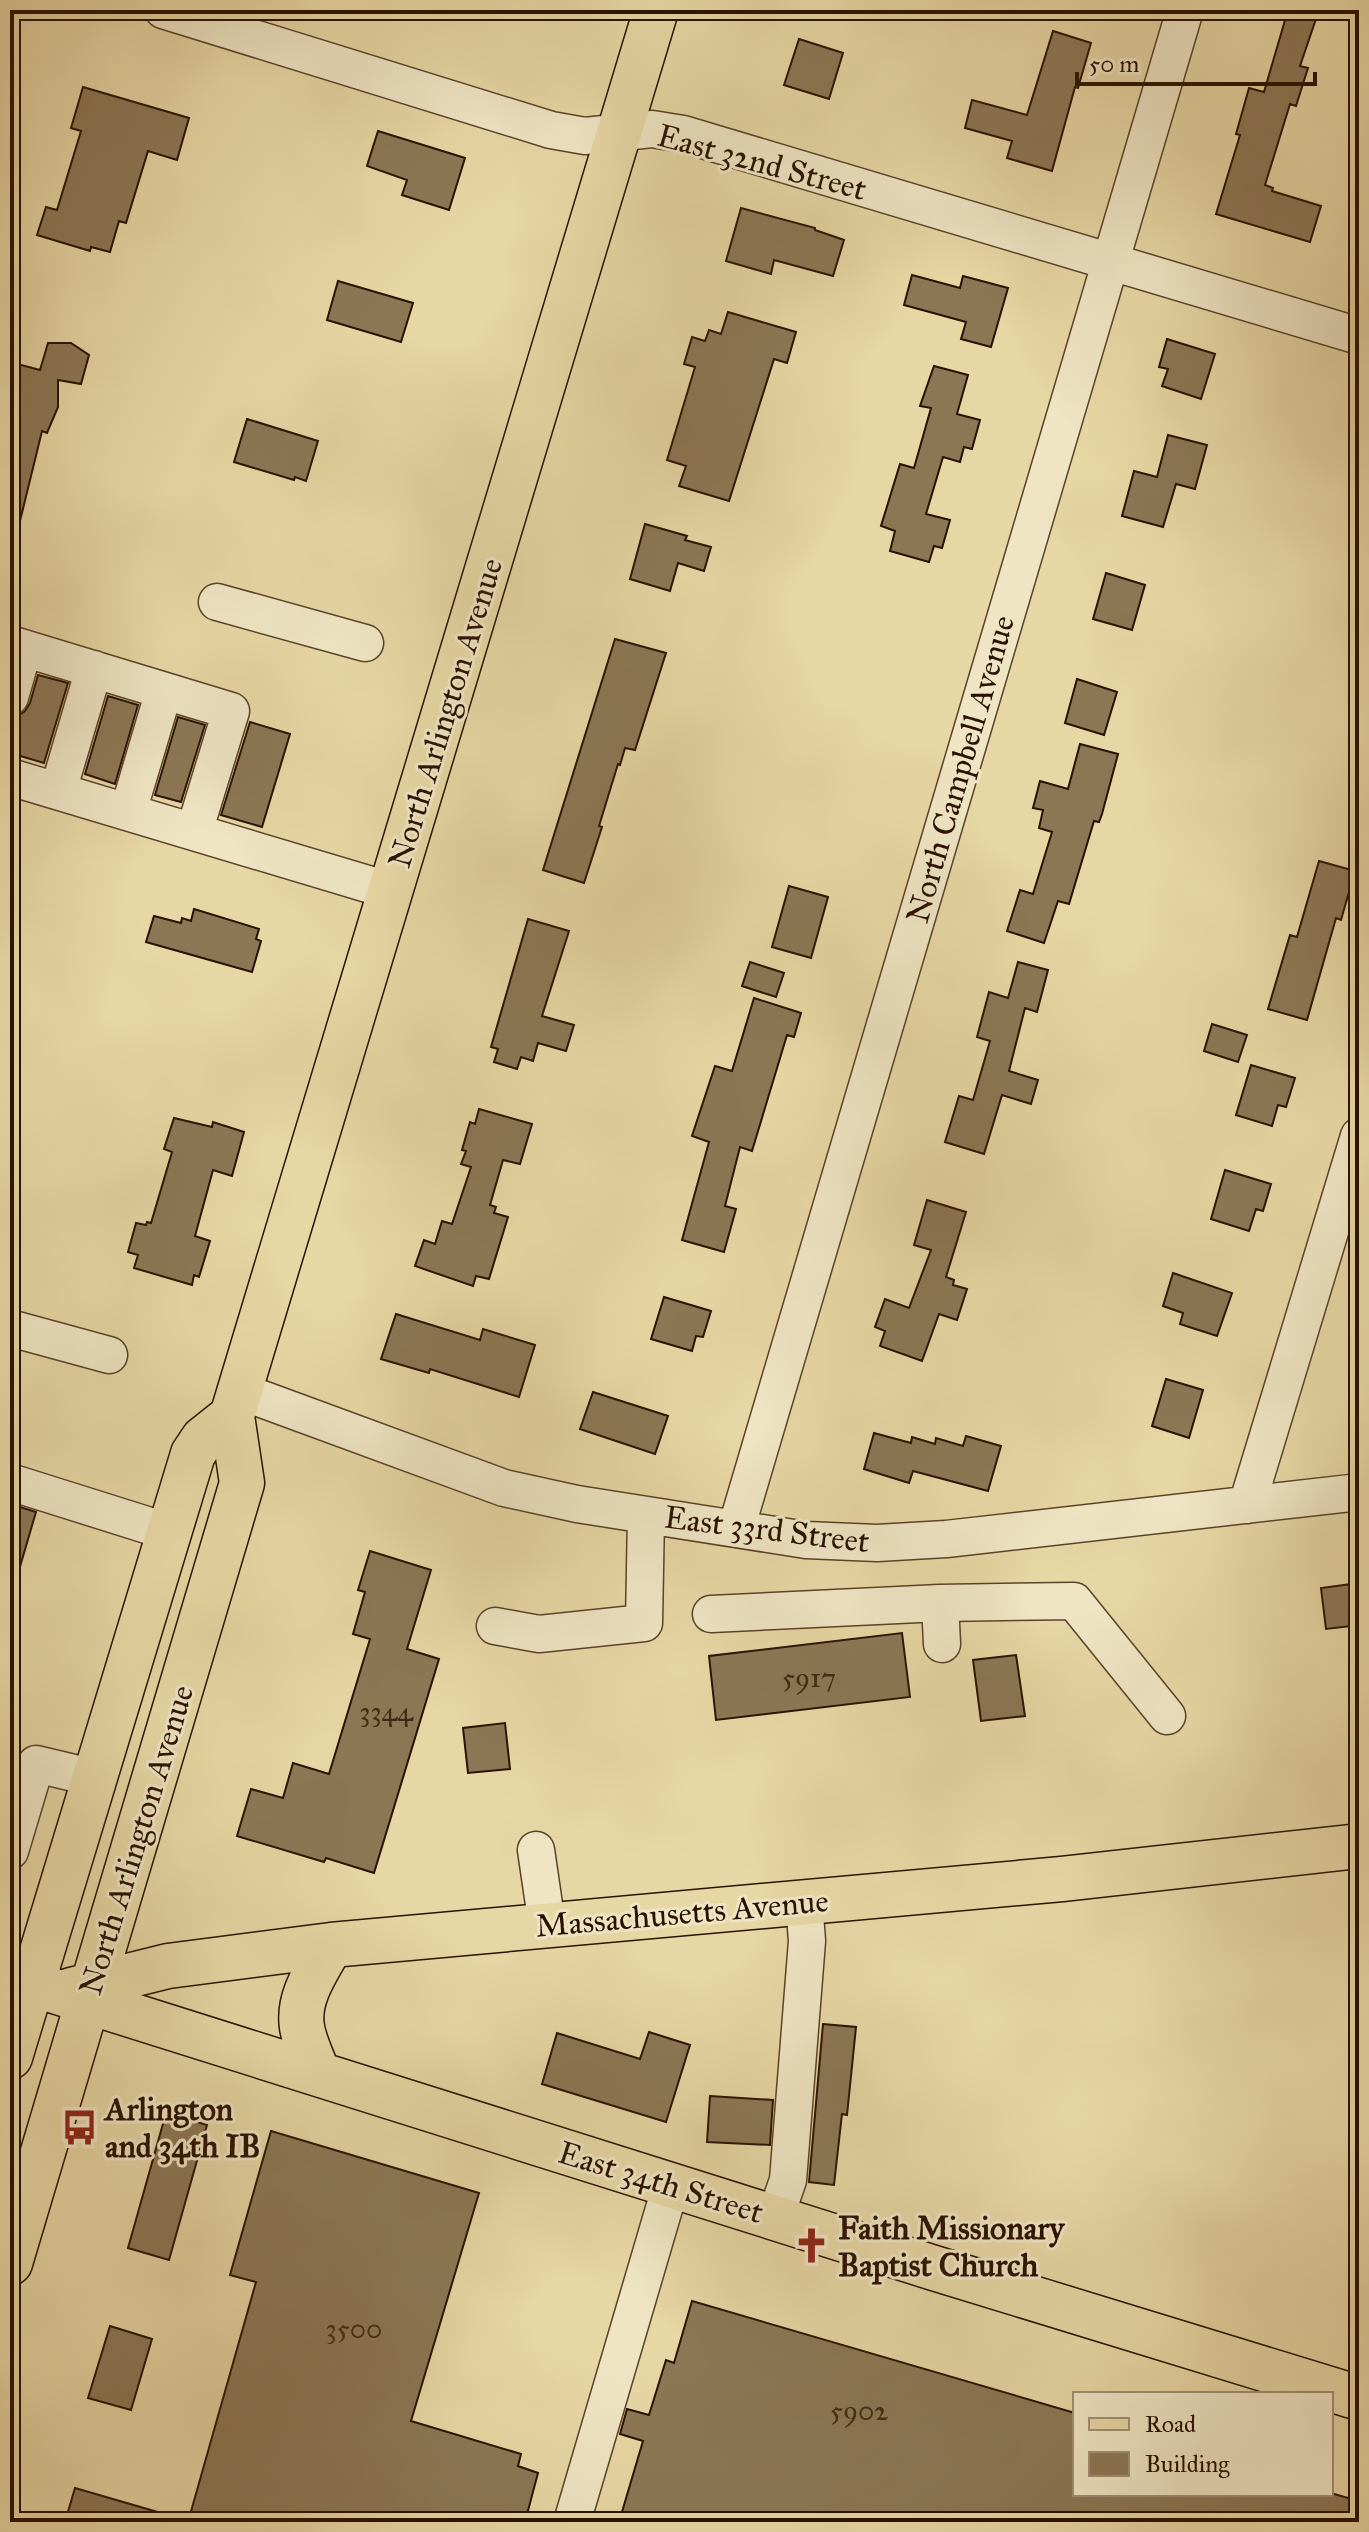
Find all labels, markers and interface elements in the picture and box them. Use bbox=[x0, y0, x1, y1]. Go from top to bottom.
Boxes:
scale bar bbox=[1077, 36, 1315, 86]
text: 50 m bbox=[1089, 49, 1139, 79]
street label: East 32nd Street bbox=[653, 116, 871, 209]
street label: North Arlington Avenue bbox=[380, 554, 511, 873]
street label: North Campbell Avenue bbox=[898, 611, 1023, 927]
street label: East 33rd Street bbox=[662, 1498, 872, 1561]
house number: 5917 bbox=[782, 1660, 836, 1695]
street label: North Arlington Avenue bbox=[71, 1681, 202, 2000]
house number: 3344 bbox=[359, 1694, 414, 1729]
street label: Massachusetts Avenue bbox=[534, 1881, 830, 1946]
place label: Arlington and 34th IB bbox=[103, 2090, 260, 2166]
bus stop icon: Arlington and 34th IB bbox=[60, 2108, 98, 2146]
street label: East 34th Street bbox=[554, 2133, 768, 2232]
place label: Faith Missionary Baptist Church bbox=[838, 2209, 1065, 2285]
church icon: Faith Missionary Baptist Church bbox=[793, 2227, 831, 2265]
house number: 3500 bbox=[326, 2311, 382, 2346]
legend bbox=[1073, 2392, 1333, 2496]
house number: 5902 bbox=[830, 2393, 888, 2428]
text: Road bbox=[1145, 2409, 1196, 2439]
text: Building bbox=[1145, 2449, 1230, 2479]

